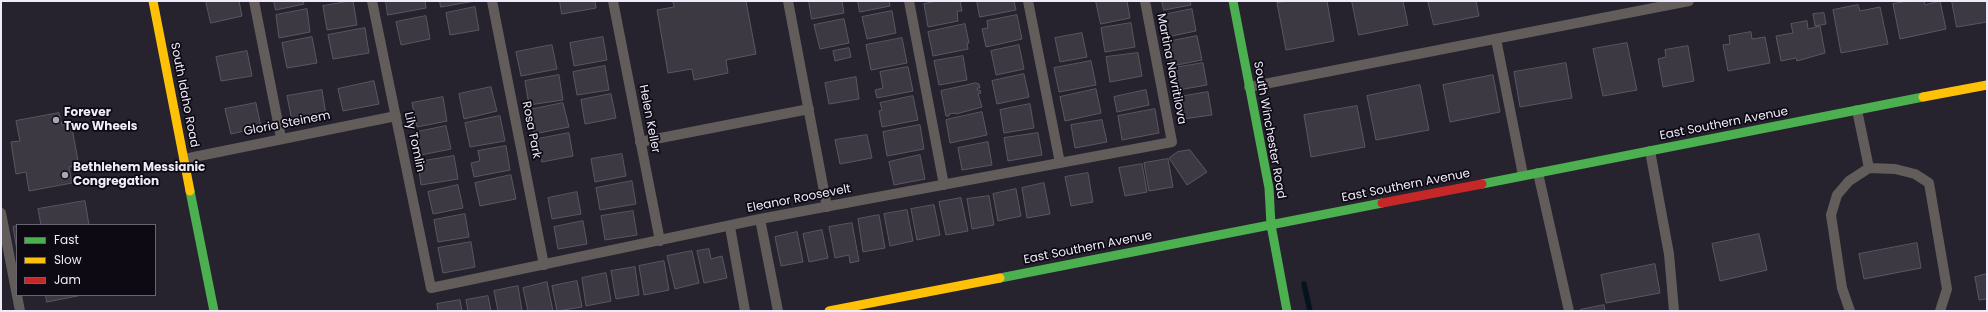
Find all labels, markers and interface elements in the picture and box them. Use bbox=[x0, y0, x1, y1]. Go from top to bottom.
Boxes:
street label: Martina Navritilova bbox=[1153, 12, 1189, 126]
street label: South Idaho Road bbox=[167, 41, 201, 149]
street label: South Winchester Road bbox=[1250, 60, 1288, 200]
street label: Helen Keller bbox=[635, 84, 663, 154]
street label: Rosa Park bbox=[518, 100, 544, 160]
street label: East Southern Avenue bbox=[1659, 104, 1789, 144]
place label: Forever Two Wheels bbox=[64, 106, 137, 134]
street label: Gloria Steinem bbox=[242, 109, 332, 139]
street label: Lily Tomlin bbox=[401, 111, 427, 173]
marker: Forever Two Wheels bbox=[51, 115, 61, 125]
place label: Bethlehem Messianic Congregation bbox=[73, 161, 205, 189]
street label: East Southern Avenue bbox=[1341, 166, 1471, 206]
marker: Bethlehem Messianic Congregation bbox=[60, 170, 70, 180]
street label: Eleanor Roosevelt bbox=[746, 182, 852, 216]
legend bbox=[16, 224, 156, 296]
street label: East Southern Avenue bbox=[1023, 228, 1153, 268]
text: Fast bbox=[54, 231, 79, 248]
text: Slow bbox=[54, 251, 82, 268]
text: Jam bbox=[54, 271, 81, 288]

